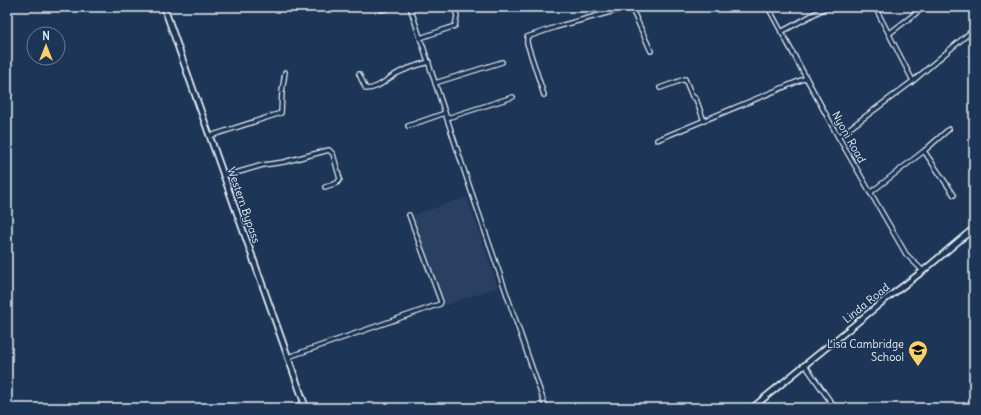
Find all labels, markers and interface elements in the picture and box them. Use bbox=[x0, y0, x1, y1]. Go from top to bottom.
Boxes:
north arrow bbox=[26, 26, 66, 66]
text: N bbox=[42, 29, 50, 43]
street label: Nyoni Road bbox=[829, 109, 869, 166]
street label: Western Bypass bbox=[224, 165, 264, 245]
street label: Linda Road bbox=[840, 280, 893, 326]
place label: Lisa Cambridge School bbox=[827, 337, 904, 364]
school or university icon: Lisa Cambridge School bbox=[907, 339, 929, 367]

